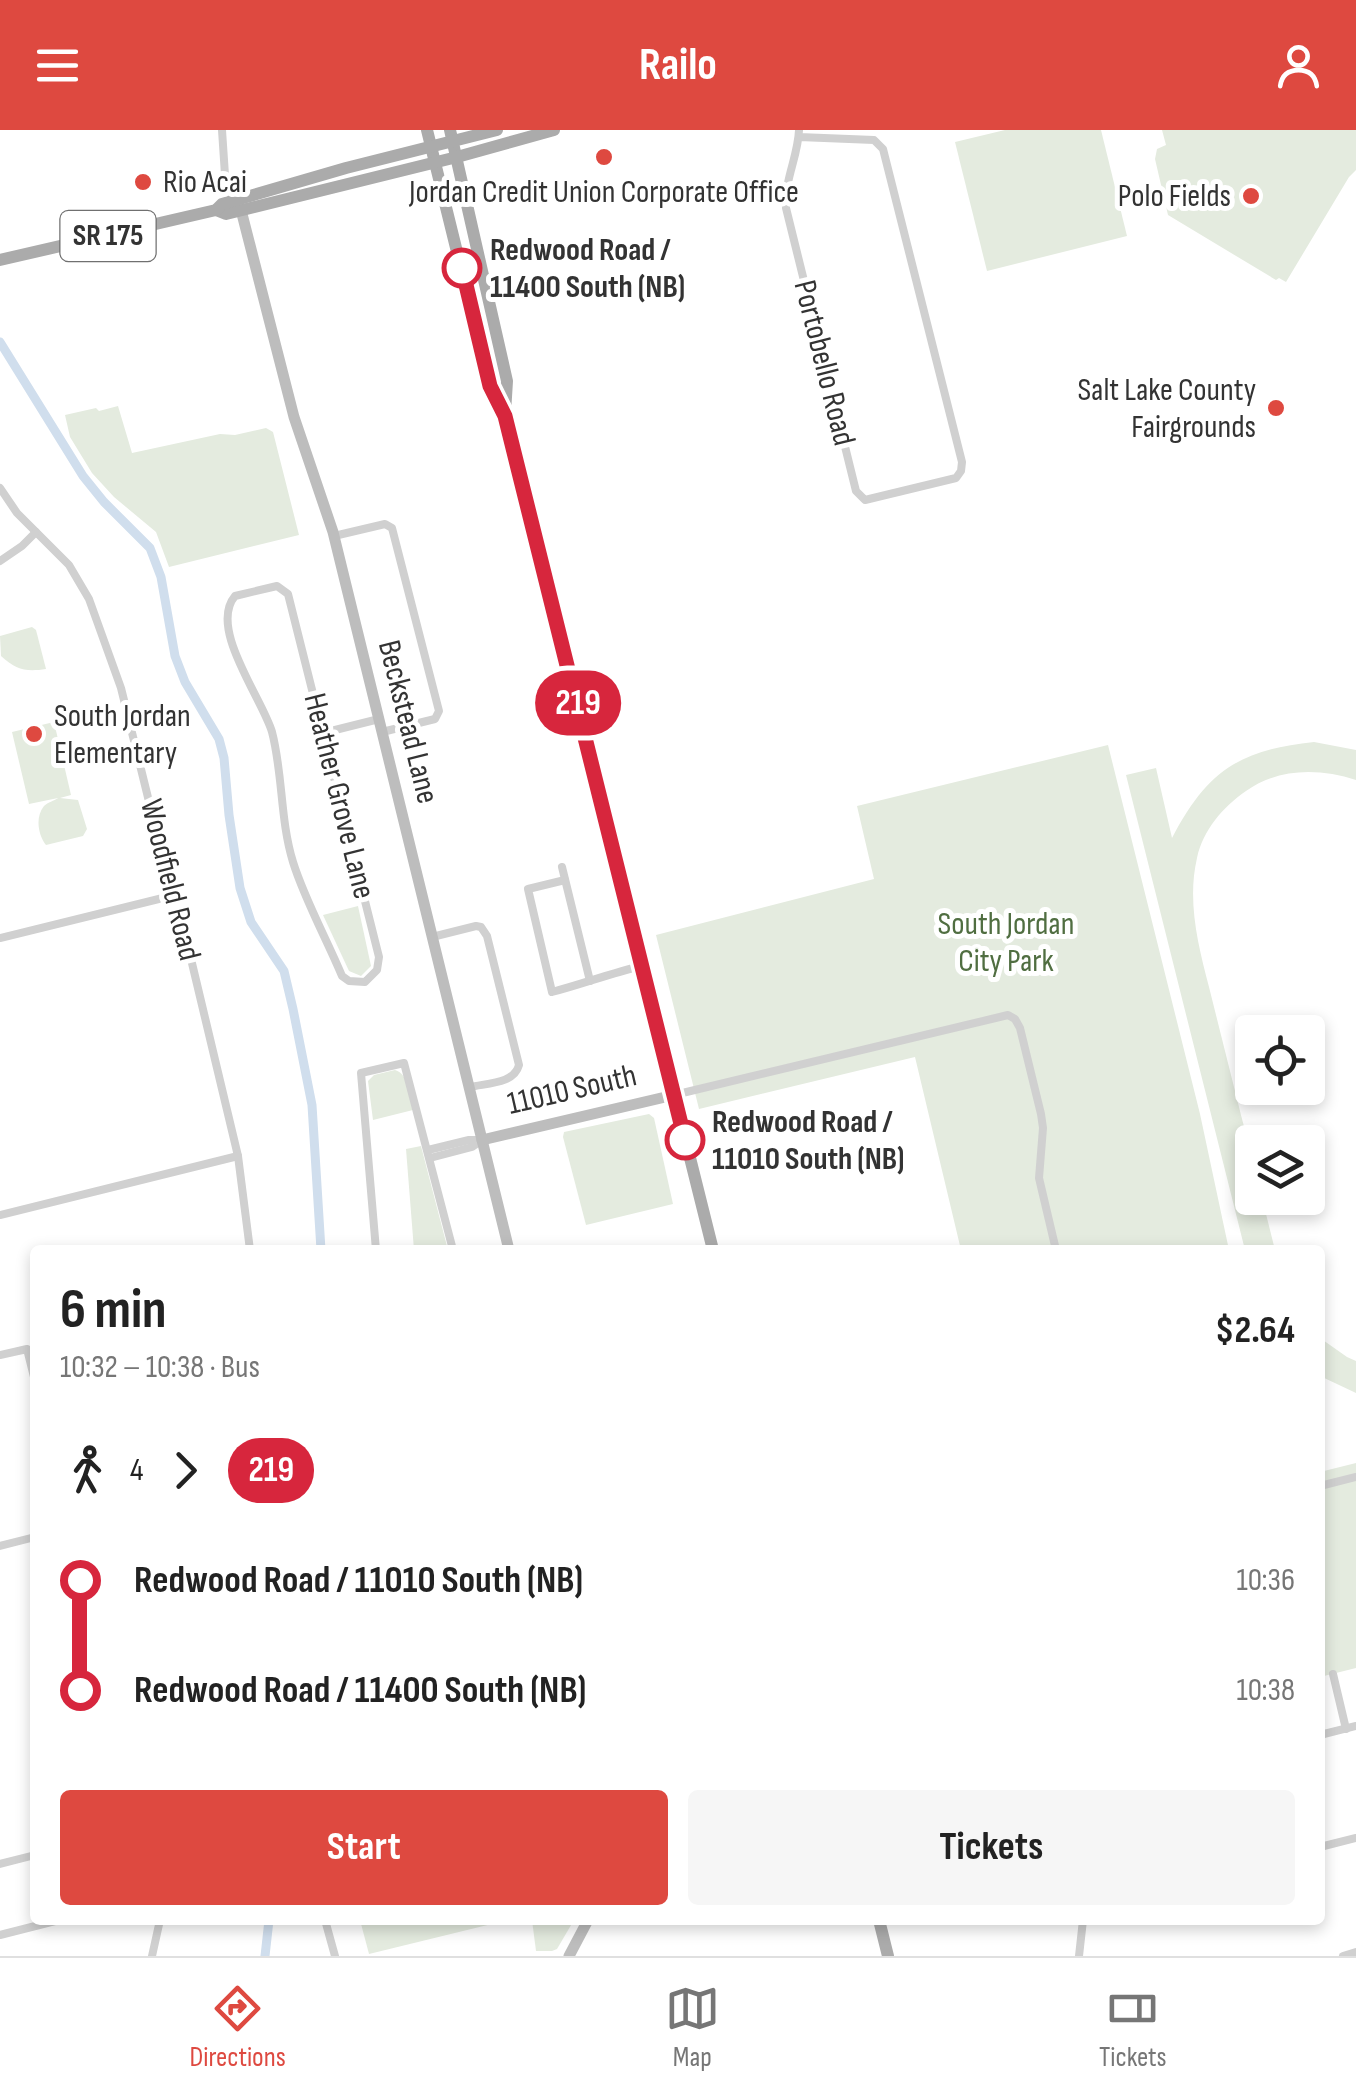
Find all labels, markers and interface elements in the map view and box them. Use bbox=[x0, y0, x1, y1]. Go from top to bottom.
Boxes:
icon: menu bbox=[30, 38, 85, 93]
text: Railo bbox=[639, 38, 717, 93]
icon: person bbox=[1271, 38, 1326, 93]
marker: Jordan Credit Union Corporate Office bbox=[593, 146, 615, 168]
place label: Rio Acai bbox=[163, 163, 247, 202]
marker: Rio Acai bbox=[132, 171, 154, 193]
place label: Jordan Credit Union Corporate Office bbox=[408, 173, 799, 212]
place label: Polo Fields bbox=[1118, 177, 1231, 216]
marker: Polo Fields bbox=[1240, 185, 1262, 207]
road number: SR 175 bbox=[61, 211, 156, 261]
place label: Redwood Road / 11400 South (NB) bbox=[490, 231, 685, 307]
marker: Redwood Road / 11400 South (NB) bbox=[443, 249, 481, 287]
street label: Portobello Road bbox=[785, 276, 863, 450]
place label: Salt Lake County Fairgrounds bbox=[1077, 371, 1256, 447]
marker: Salt Lake County Fairgrounds bbox=[1265, 397, 1287, 419]
street label: Beckstead Lane bbox=[369, 636, 447, 808]
line badge: 219 bbox=[520, 670, 636, 736]
text: 219 bbox=[555, 682, 601, 725]
street label: Heather Grove Lane bbox=[295, 689, 383, 903]
place label: South Jordan Elementary bbox=[54, 697, 191, 773]
marker: South Jordan Elementary bbox=[23, 723, 45, 745]
street label: Woodfield Road bbox=[131, 795, 209, 965]
park label: South Jordan City Park bbox=[938, 905, 1074, 981]
map controls bbox=[1235, 1015, 1325, 1215]
button: locate bbox=[1235, 1015, 1325, 1105]
street label: 11010 South bbox=[504, 1056, 640, 1124]
place label: Redwood Road / 11010 South (NB) bbox=[712, 1103, 904, 1179]
marker: Redwood Road / 11010 South (NB) bbox=[666, 1121, 704, 1159]
button: layers bbox=[1235, 1125, 1325, 1215]
text: 6 min bbox=[60, 1277, 167, 1344]
text: $2.64 bbox=[1215, 1308, 1295, 1353]
text: 10:32 – 10:38 · Bus bbox=[60, 1348, 260, 1387]
icon: walk bbox=[60, 1443, 115, 1498]
icon: forward bbox=[158, 1443, 213, 1498]
text: 219 bbox=[248, 1449, 294, 1492]
text: 4 bbox=[130, 1451, 143, 1490]
text: Redwood Road / 11010 South (NB) bbox=[134, 1558, 583, 1603]
text: 10:36 bbox=[1236, 1561, 1295, 1600]
text: Redwood Road / 11400 South (NB) bbox=[134, 1668, 586, 1713]
text: 10:38 bbox=[1236, 1671, 1295, 1710]
button: Start bbox=[60, 1790, 668, 1905]
button: Tickets bbox=[688, 1790, 1295, 1905]
tab: Directions bbox=[190, 1981, 286, 2074]
tab: Map bbox=[665, 1981, 720, 2074]
tab: Tickets bbox=[1099, 1981, 1166, 2074]

